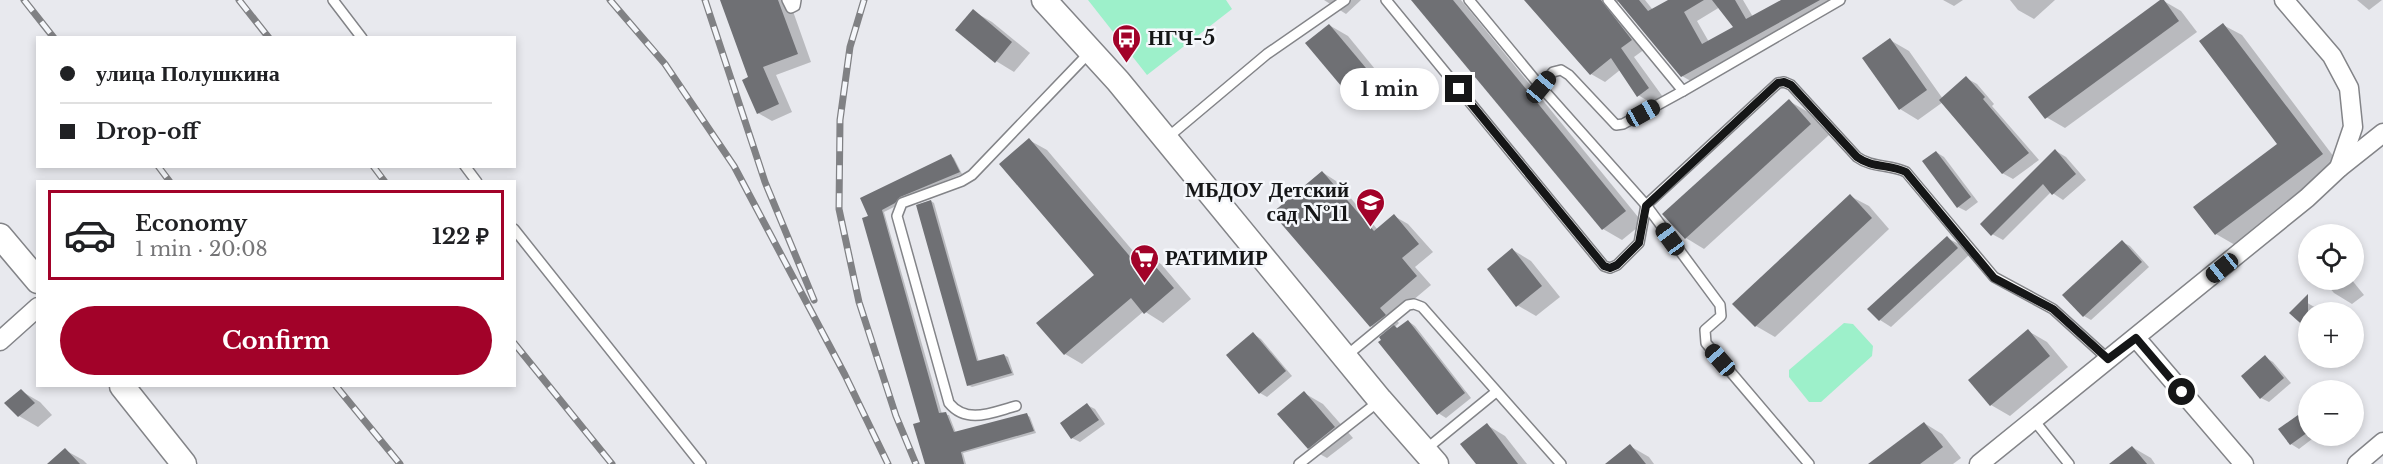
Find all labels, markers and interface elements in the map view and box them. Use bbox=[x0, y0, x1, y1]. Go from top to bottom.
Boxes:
bus stop icon: НГЧ-5 bbox=[1111, 22, 1143, 64]
place label: НГЧ-5 bbox=[1148, 25, 1215, 51]
text: улица Полушкина bbox=[96, 60, 280, 87]
car bbox=[1523, 67, 1559, 107]
callout: 1 min bbox=[1339, 68, 1438, 110]
route end bbox=[1445, 75, 1472, 102]
text: 1 min bbox=[1361, 77, 1418, 101]
car bbox=[1623, 96, 1663, 130]
text: Drop-off bbox=[96, 118, 198, 145]
place label: МБДОУ Детский сад №11 bbox=[1185, 177, 1349, 227]
school or university icon: МБДОУ Детский сад №11 bbox=[1354, 186, 1386, 228]
icon: car bbox=[63, 208, 117, 262]
text: Economy bbox=[135, 210, 247, 237]
car bbox=[1652, 219, 1688, 259]
text: 122 ₽ bbox=[432, 223, 489, 250]
map controls bbox=[2298, 224, 2364, 446]
button: locate bbox=[2298, 224, 2364, 290]
text: 1 min · 20:08 bbox=[135, 237, 268, 261]
supermarket icon: РАТИМИР bbox=[1128, 242, 1160, 284]
place label: РАТИМИР bbox=[1165, 245, 1268, 271]
car bbox=[2202, 250, 2242, 286]
button: + bbox=[2298, 302, 2364, 368]
button: Confirm bbox=[60, 306, 492, 375]
car bbox=[1701, 341, 1739, 379]
route start bbox=[2168, 378, 2195, 405]
button: − bbox=[2298, 380, 2364, 446]

